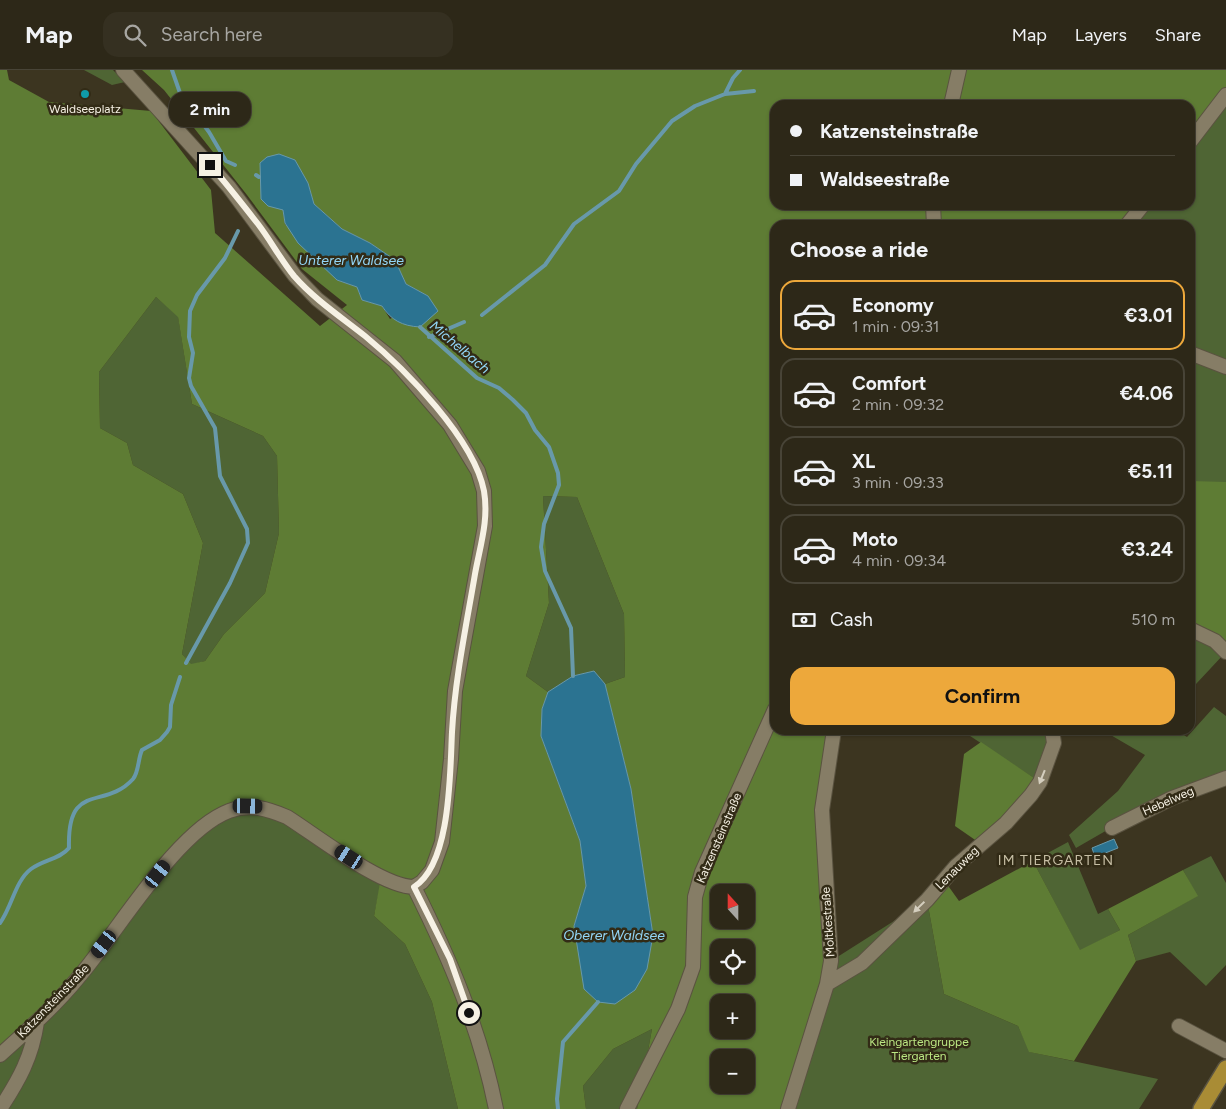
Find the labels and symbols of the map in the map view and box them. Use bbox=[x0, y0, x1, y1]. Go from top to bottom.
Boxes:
marker: Waldseeplatz bbox=[79, 88, 91, 100]
callout: 2 min bbox=[169, 92, 251, 128]
place label: Waldseeplatz bbox=[49, 102, 121, 116]
route end bbox=[199, 154, 221, 176]
water label: Unterer Waldsee bbox=[298, 252, 404, 269]
water label: Michelbach bbox=[426, 317, 493, 378]
one-way arrow bbox=[1038, 769, 1045, 784]
street label: Hebelweg bbox=[1140, 783, 1196, 819]
street label: Katzensteinstraße bbox=[694, 790, 745, 885]
car bbox=[232, 798, 263, 814]
car bbox=[332, 843, 365, 871]
street label: Lenauweg bbox=[933, 844, 981, 892]
district label: IM TIERGARTEN bbox=[998, 852, 1114, 869]
car bbox=[142, 858, 173, 890]
north arrow bbox=[710, 884, 755, 929]
street label: Moltkestraße bbox=[819, 886, 837, 957]
one-way arrow bbox=[914, 901, 926, 913]
water label: Oberer Waldsee bbox=[563, 927, 665, 944]
car bbox=[88, 928, 119, 960]
street label: Katzensteinstraße bbox=[14, 961, 92, 1041]
route start bbox=[458, 1002, 480, 1024]
park label: Kleingartengruppe Tiergarten bbox=[869, 1035, 969, 1063]

